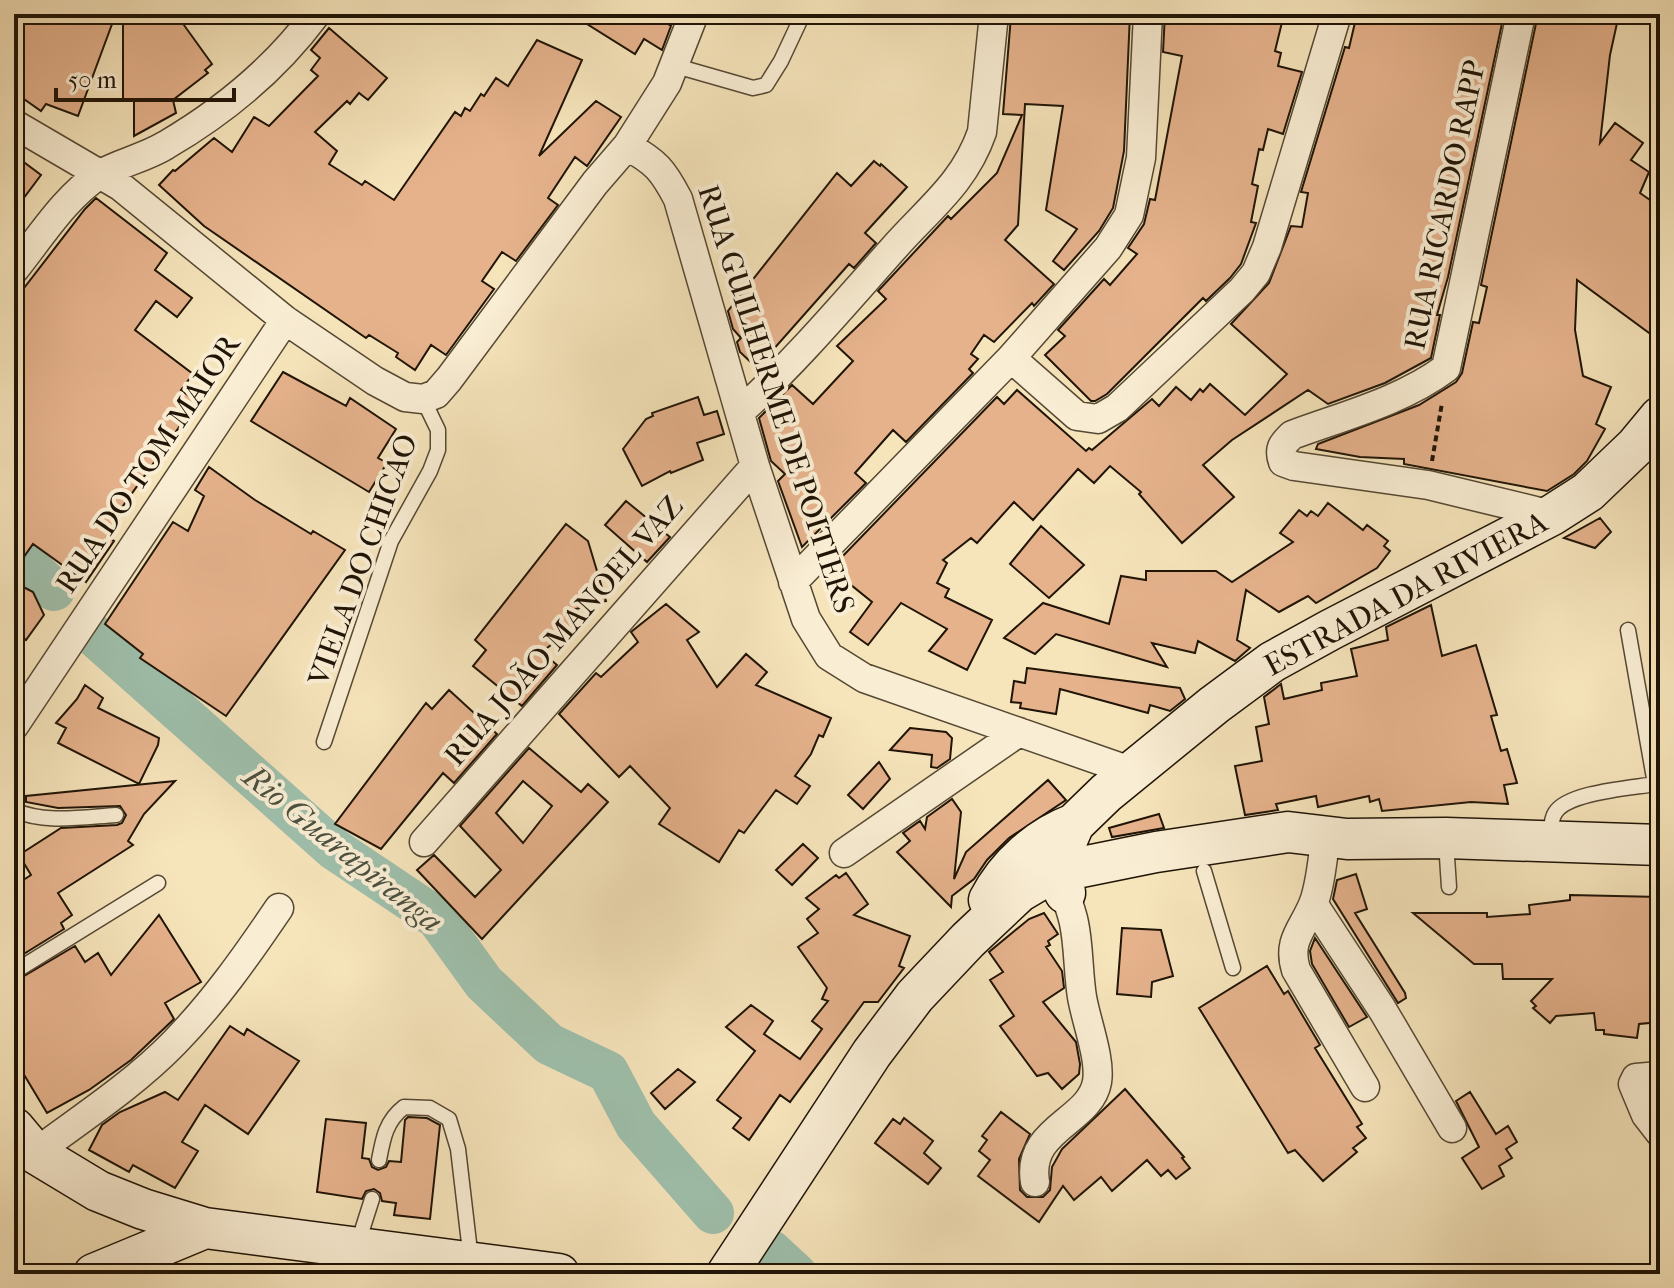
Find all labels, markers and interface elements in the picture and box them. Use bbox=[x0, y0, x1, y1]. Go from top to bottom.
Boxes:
scale bar bbox=[56, 52, 234, 102]
street label: RUA RICARDO RAPP bbox=[1397, 57, 1493, 353]
text: 50 m bbox=[68, 66, 117, 94]
street label: RUA GUILHERME DE POITIERS bbox=[690, 180, 862, 618]
street label: RUA DO TOM MAIOR bbox=[49, 327, 248, 600]
street label: VIELA DO CHICAO bbox=[301, 429, 425, 691]
street label: RUA JOÃO MANOEL VAZ bbox=[437, 489, 691, 773]
street label: ESTRADA DA RIVIERA bbox=[1258, 504, 1554, 684]
water label: Rio Guarapiranga bbox=[235, 756, 450, 940]

